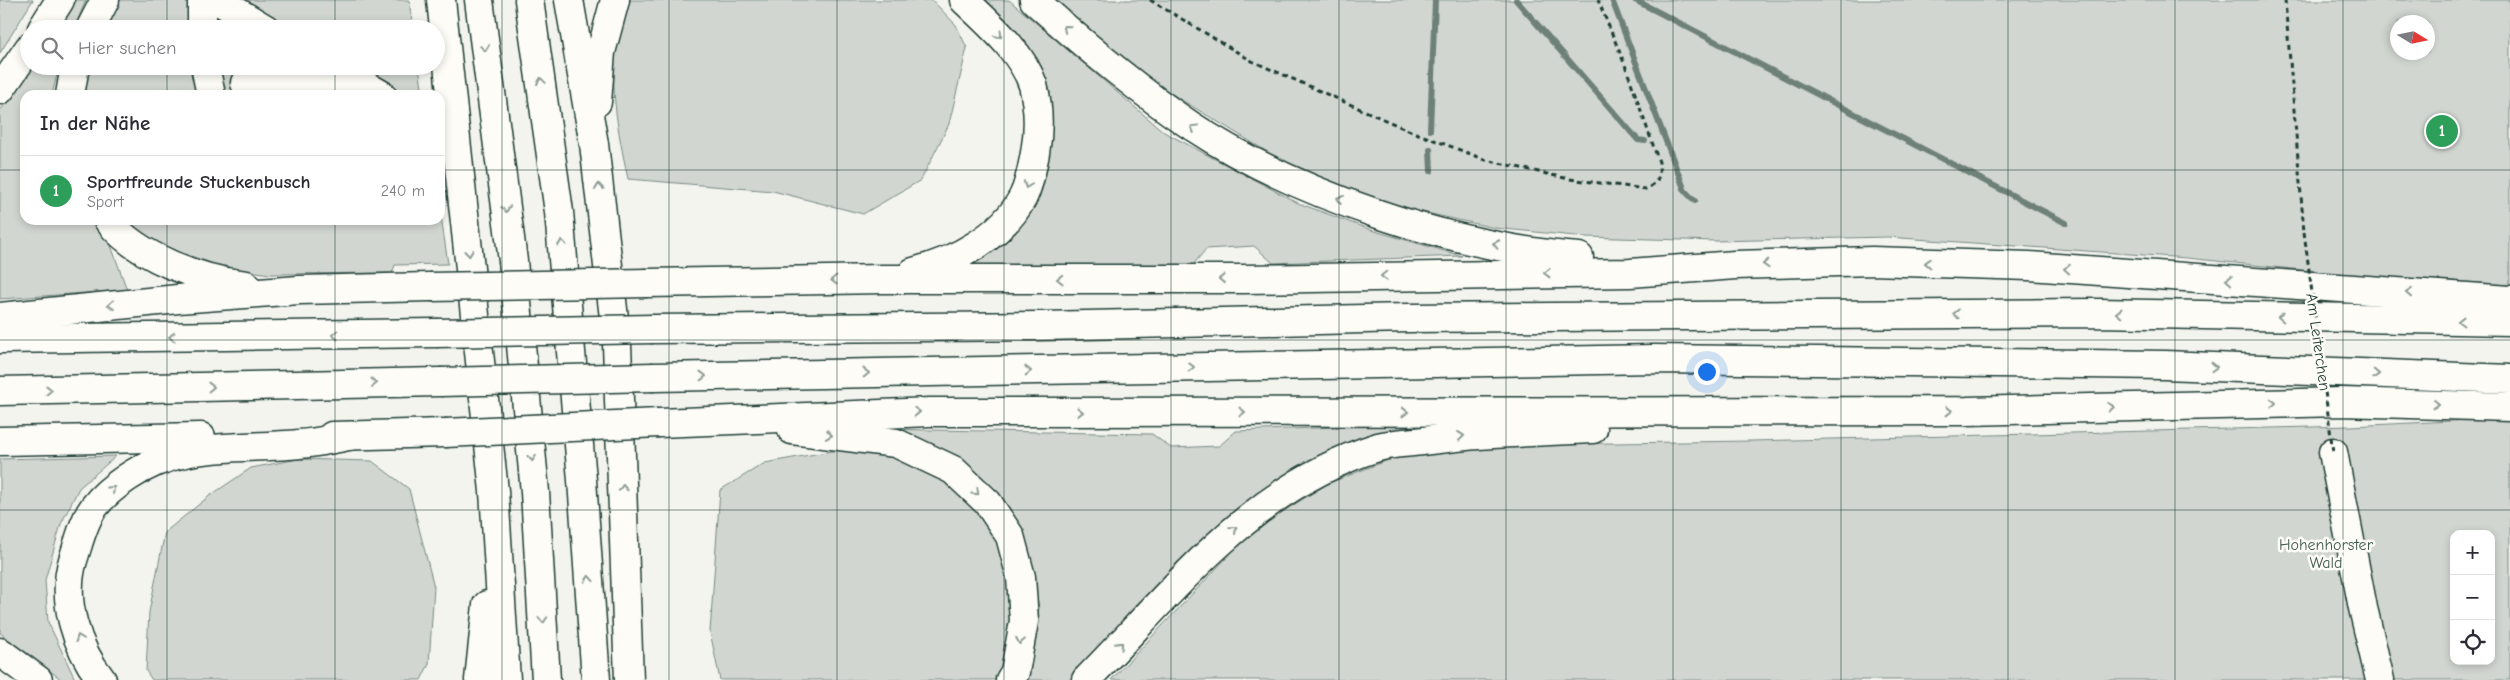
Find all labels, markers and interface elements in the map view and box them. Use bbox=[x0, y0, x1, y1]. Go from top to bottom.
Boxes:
north arrow bbox=[2390, 15, 2435, 60]
search box bbox=[20, 20, 445, 75]
one-way arrow bbox=[1063, 25, 1072, 33]
one-way arrow bbox=[993, 29, 1002, 38]
icon: search bbox=[38, 34, 66, 62]
text: Hier suchen bbox=[78, 37, 176, 59]
one-way arrow bbox=[480, 44, 490, 53]
one-way arrow bbox=[536, 77, 546, 86]
text: In der Nähe bbox=[40, 111, 150, 135]
pin: 1 bbox=[2426, 112, 2458, 150]
one-way arrow bbox=[1191, 124, 1200, 134]
text: Sportfreunde Stuckenbusch bbox=[87, 171, 311, 193]
one-way arrow bbox=[1023, 180, 1033, 188]
text: 1 bbox=[53, 182, 59, 200]
text: 240 m bbox=[381, 182, 425, 200]
one-way arrow bbox=[594, 182, 605, 190]
text: Sport bbox=[87, 193, 124, 211]
one-way arrow bbox=[1336, 195, 1345, 206]
one-way arrow bbox=[500, 206, 511, 214]
one-way arrow bbox=[556, 238, 567, 246]
one-way arrow bbox=[1491, 239, 1500, 250]
one-way arrow bbox=[463, 250, 474, 258]
one-way arrow bbox=[1924, 258, 1932, 268]
one-way arrow bbox=[1761, 259, 1769, 269]
one-way arrow bbox=[2063, 264, 2071, 275]
one-way arrow bbox=[1543, 268, 1550, 278]
one-way arrow bbox=[1380, 271, 1388, 281]
one-way arrow bbox=[1055, 274, 1063, 284]
one-way arrow bbox=[1218, 274, 1226, 284]
one-way arrow bbox=[830, 275, 838, 285]
one-way arrow bbox=[2225, 275, 2233, 286]
one-way arrow bbox=[2405, 288, 2413, 299]
street label: Am Leiterchen bbox=[2302, 292, 2334, 392]
one-way arrow bbox=[107, 299, 115, 310]
one-way arrow bbox=[2115, 308, 2122, 318]
one-way arrow bbox=[1952, 309, 1960, 319]
one-way arrow bbox=[2277, 312, 2285, 322]
one-way arrow bbox=[2457, 316, 2465, 326]
one-way arrow bbox=[331, 329, 339, 340]
one-way arrow bbox=[168, 332, 176, 342]
your location bbox=[1694, 359, 1720, 385]
one-way arrow bbox=[1187, 362, 1195, 373]
one-way arrow bbox=[2210, 362, 2218, 372]
one-way arrow bbox=[1024, 365, 1032, 376]
one-way arrow bbox=[862, 368, 870, 378]
one-way arrow bbox=[2372, 368, 2380, 379]
one-way arrow bbox=[700, 371, 707, 381]
one-way arrow bbox=[370, 378, 378, 389]
one-way arrow bbox=[207, 381, 215, 392]
one-way arrow bbox=[45, 385, 53, 395]
one-way arrow bbox=[2270, 398, 2278, 408]
one-way arrow bbox=[2432, 399, 2440, 410]
one-way arrow bbox=[2108, 402, 2115, 412]
one-way arrow bbox=[1945, 406, 1953, 416]
one-way arrow bbox=[914, 407, 922, 418]
one-way arrow bbox=[1076, 407, 1084, 417]
one-way arrow bbox=[1239, 407, 1247, 417]
one-way arrow bbox=[1402, 407, 1409, 417]
one-way arrow bbox=[825, 429, 833, 440]
one-way arrow bbox=[1457, 431, 1465, 442]
one-way arrow bbox=[526, 454, 537, 462]
one-way arrow bbox=[618, 484, 629, 492]
one-way arrow bbox=[107, 486, 116, 495]
one-way arrow bbox=[970, 486, 979, 495]
one-way arrow bbox=[1228, 525, 1237, 534]
map controls bbox=[2450, 530, 2495, 665]
button: + bbox=[2450, 530, 2495, 575]
park label: Hohenhorster Wald bbox=[2279, 536, 2374, 572]
one-way arrow bbox=[584, 575, 595, 583]
button: − bbox=[2450, 575, 2495, 620]
one-way arrow bbox=[537, 616, 548, 624]
button: locate bbox=[2450, 620, 2495, 665]
one-way arrow bbox=[75, 634, 85, 643]
one-way arrow bbox=[1016, 636, 1026, 645]
one-way arrow bbox=[1114, 641, 1123, 650]

